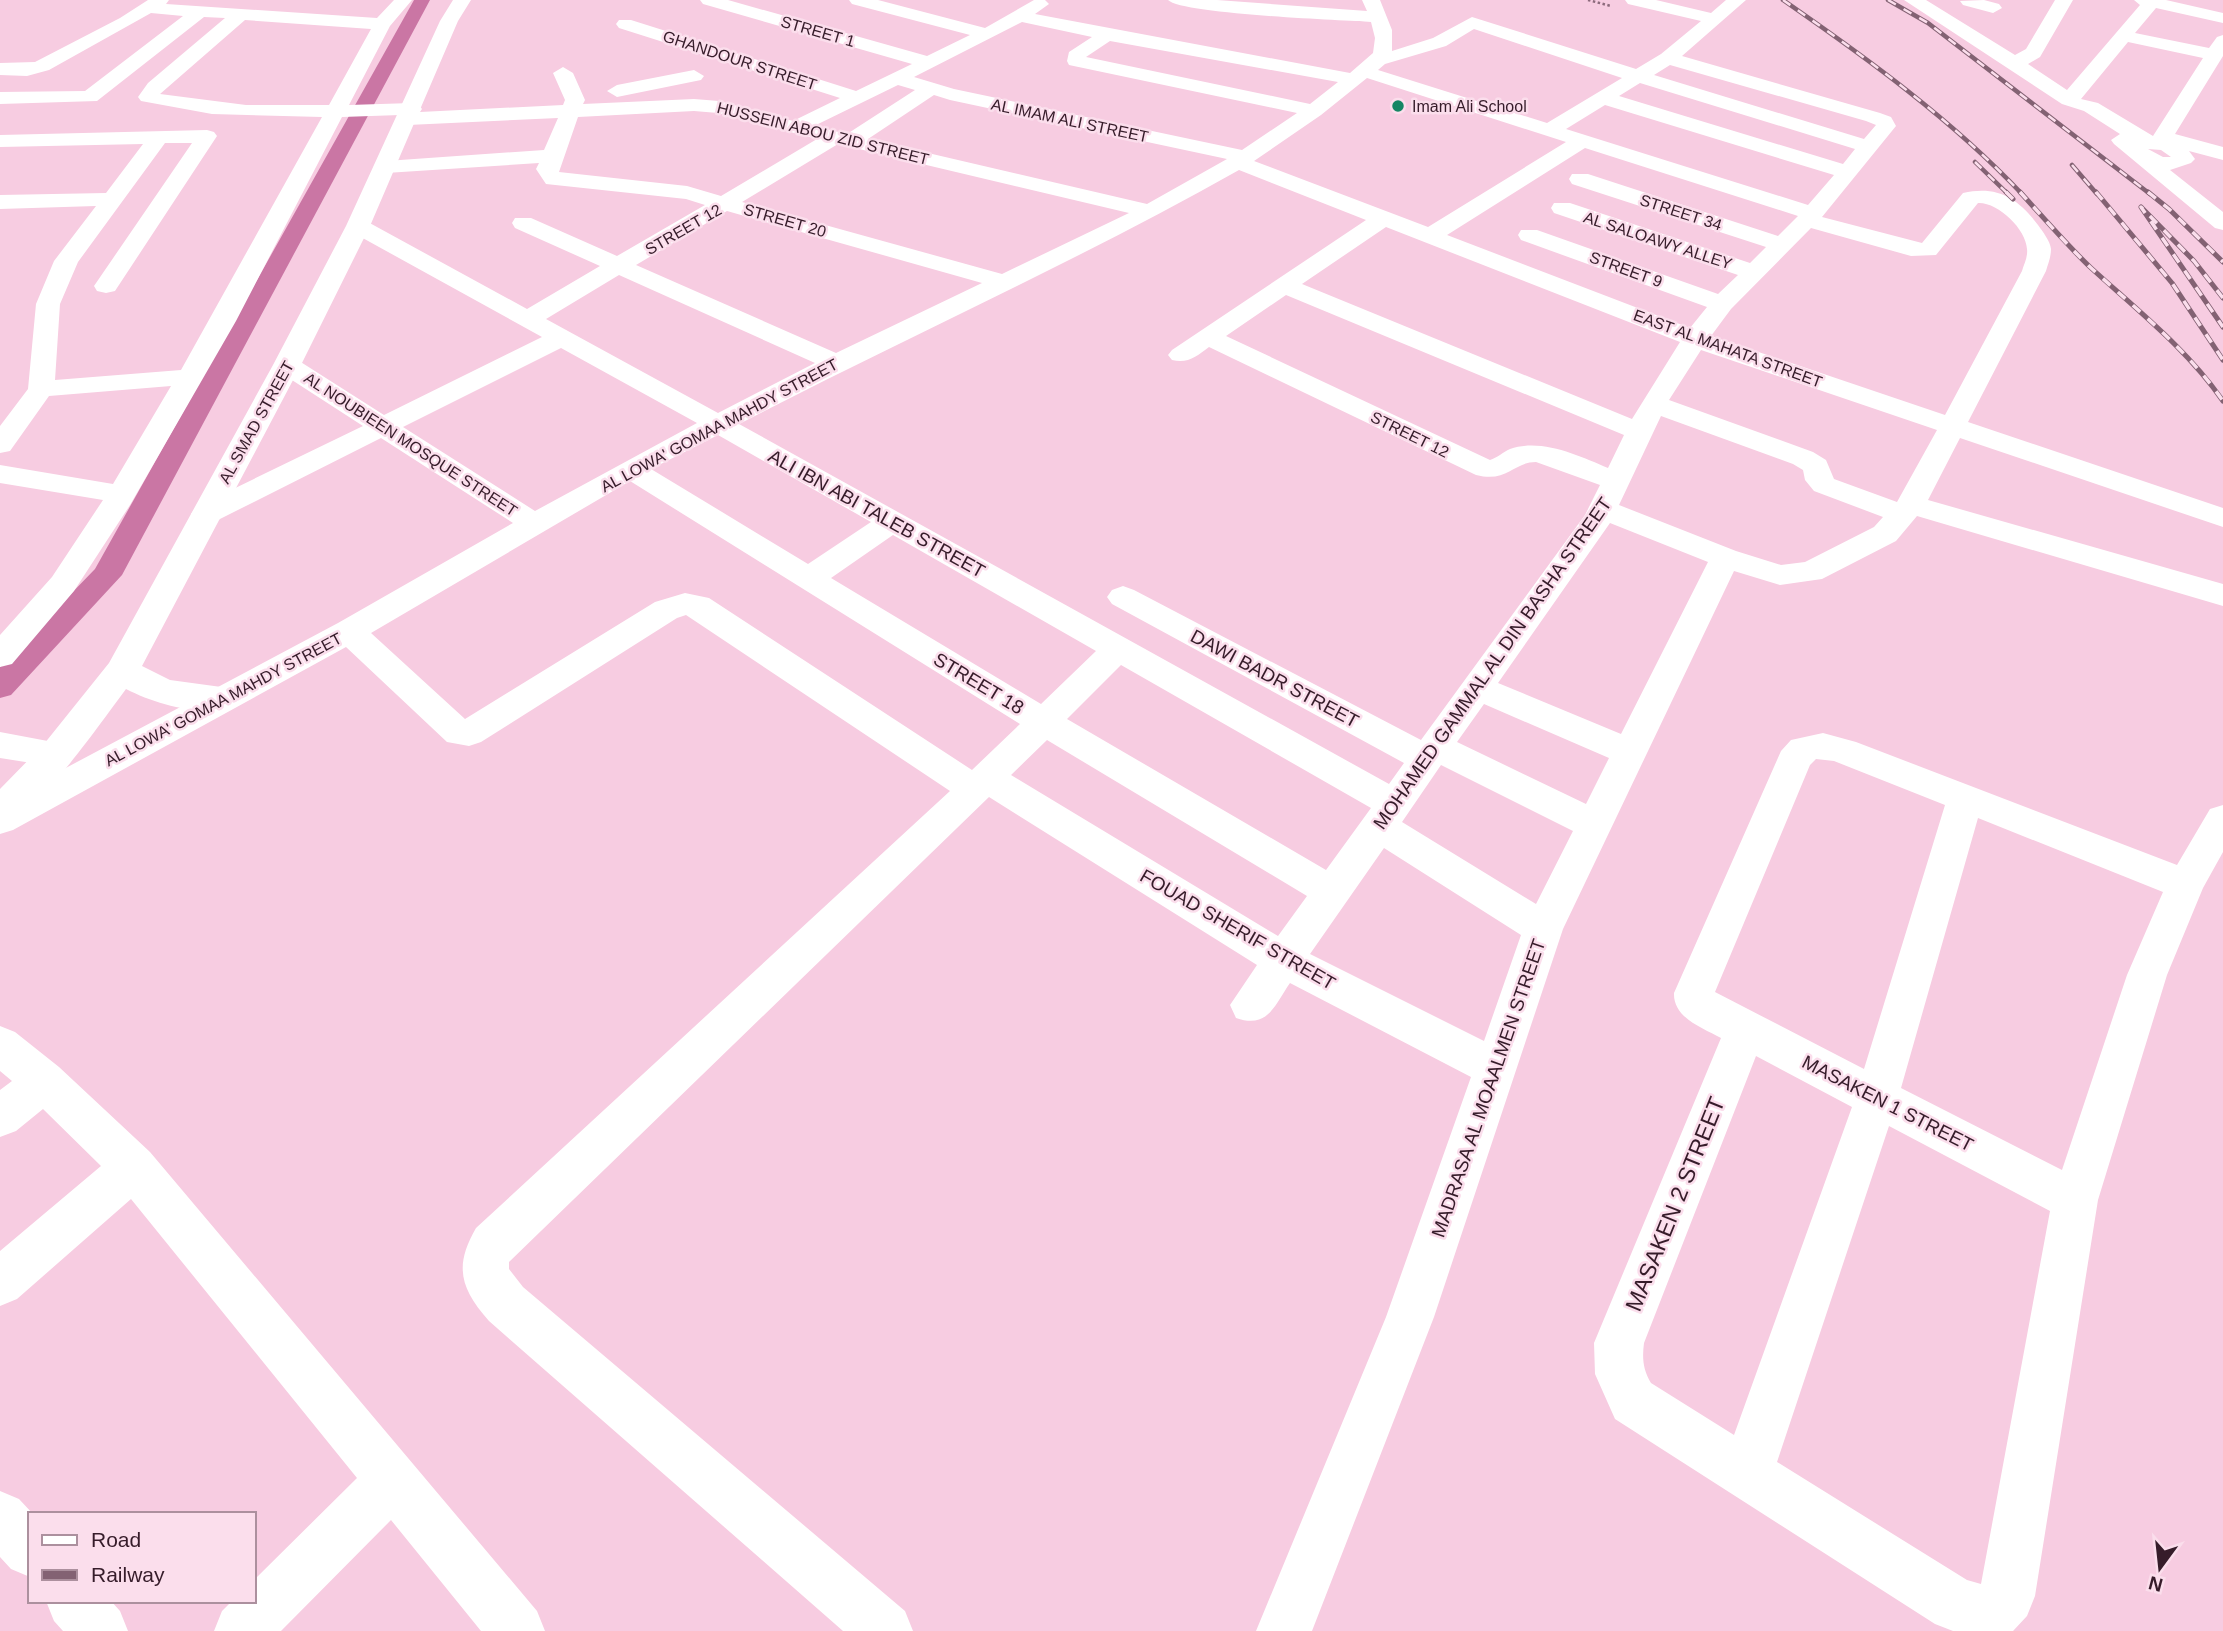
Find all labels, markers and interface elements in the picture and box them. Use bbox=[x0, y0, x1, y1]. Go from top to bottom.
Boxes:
street label: STREET 1 bbox=[779, 13, 857, 50]
street label: GHANDOUR STREET bbox=[661, 28, 819, 93]
street label: AL IMAM ALI STREET bbox=[990, 96, 1150, 146]
marker: Imam Ali School bbox=[1390, 98, 1406, 114]
place label: Imam Ali School bbox=[1412, 98, 1527, 115]
street label: HUSSEIN ABOU ZID STREET bbox=[715, 99, 931, 168]
street label: STREET 34 bbox=[1638, 191, 1724, 234]
street label: STREET 12 bbox=[642, 201, 724, 258]
street label: STREET 20 bbox=[742, 201, 828, 240]
street label: AL SALOAWY ALLEY bbox=[1581, 208, 1735, 273]
street label: STREET 9 bbox=[1587, 248, 1665, 291]
street label: EAST AL MAHATA STREET bbox=[1631, 306, 1825, 391]
street label: AL LOWA' GOMAA MAHDY STREET bbox=[598, 355, 841, 495]
street label: AL SMAD STREET bbox=[216, 358, 297, 486]
street label: AL NOUBIEEN MOSQUE STREET bbox=[301, 369, 520, 520]
street label: STREET 12 bbox=[1368, 408, 1452, 461]
street label: ALI IBN ABI TALEB STREET bbox=[765, 445, 989, 582]
street label: MOHAMED GAMMAL AL DIN BASHA STREET bbox=[1369, 493, 1616, 833]
street label: DAWI BADR STREET bbox=[1187, 625, 1363, 732]
street label: AL LOWA' GOMAA MAHDY STREET bbox=[102, 629, 345, 769]
street label: STREET 18 bbox=[930, 648, 1027, 718]
street label: FOUAD SHERIF STREET bbox=[1137, 865, 1339, 994]
street label: MADRASA AL MOAALMEN STREET bbox=[1427, 936, 1550, 1240]
street label: MASAKEN 1 STREET bbox=[1799, 1051, 1977, 1156]
street label: MASAKEN 2 STREET bbox=[1620, 1093, 1730, 1315]
legend bbox=[28, 1512, 256, 1603]
text: Road bbox=[91, 1528, 141, 1551]
north arrow bbox=[2125, 1533, 2195, 1603]
text: Railway bbox=[91, 1563, 165, 1586]
text: N bbox=[2146, 1572, 2165, 1596]

